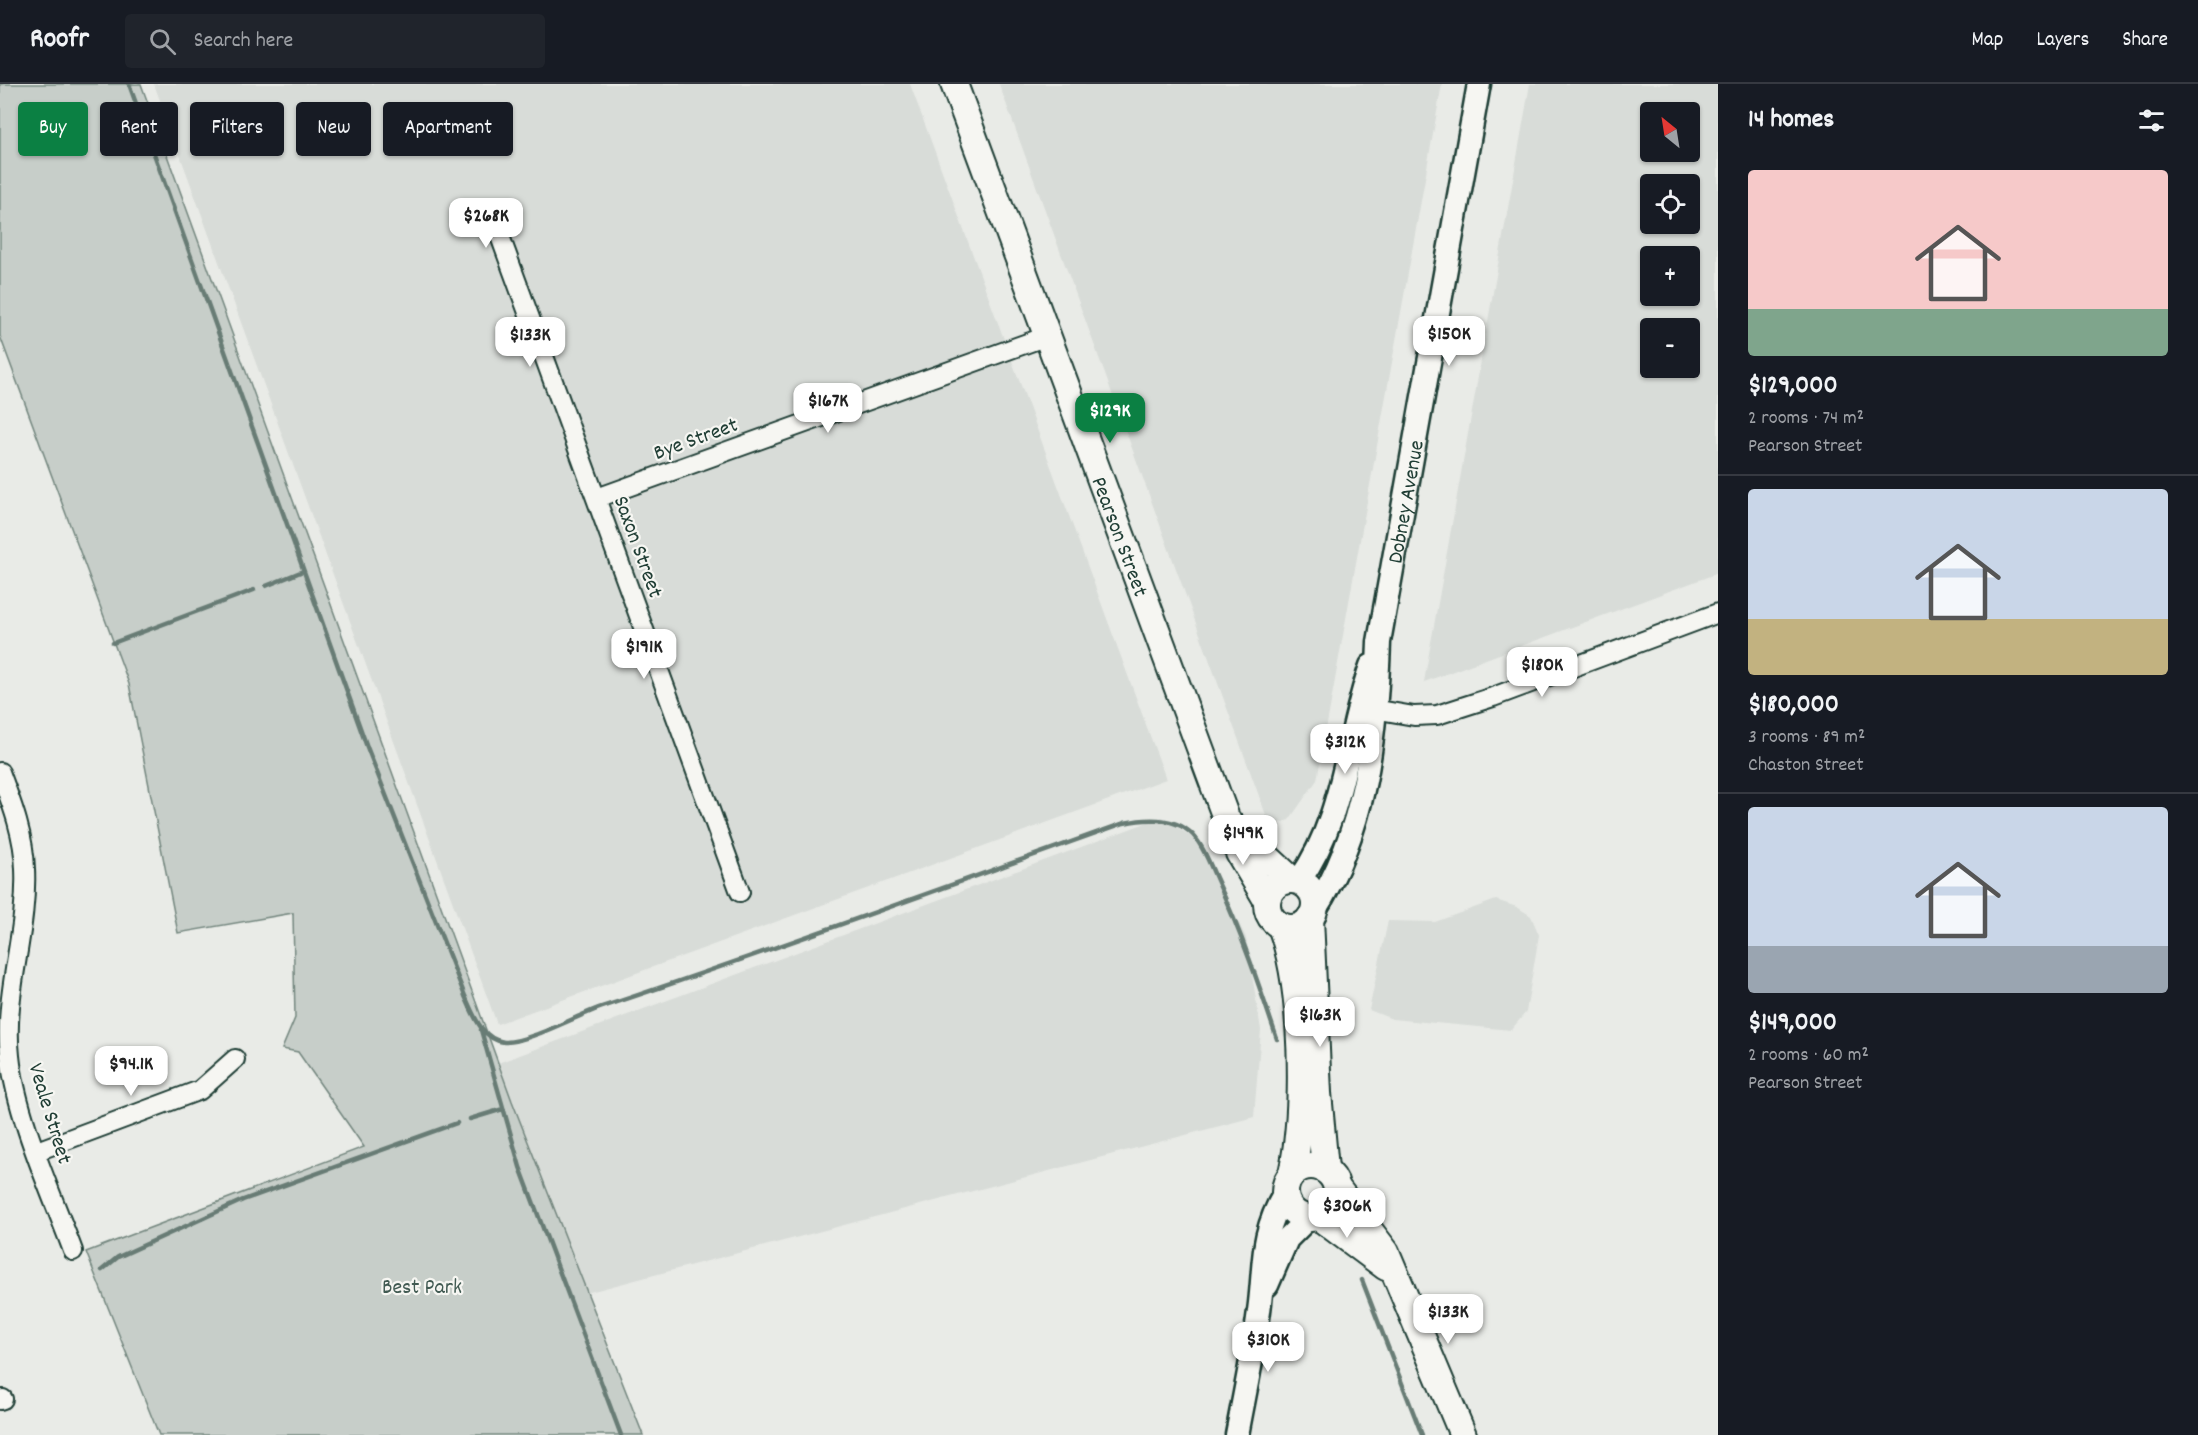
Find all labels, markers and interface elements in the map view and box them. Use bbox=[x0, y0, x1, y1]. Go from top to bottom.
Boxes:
search box bbox=[125, 14, 545, 68]
text: Roofr bbox=[30, 21, 89, 61]
icon: search bbox=[146, 25, 179, 58]
text: Search here bbox=[194, 26, 293, 57]
text: Map bbox=[1972, 26, 2003, 56]
text: Layers bbox=[2036, 26, 2089, 56]
text: Share bbox=[2122, 26, 2168, 56]
chip: Buy bbox=[18, 102, 88, 156]
chip: Rent bbox=[100, 102, 178, 156]
chip: Filters bbox=[190, 102, 284, 156]
chip: New bbox=[296, 102, 371, 156]
chip: Apartment bbox=[383, 102, 513, 156]
north arrow bbox=[1640, 102, 1700, 162]
map controls bbox=[1640, 102, 1700, 378]
text: 14 homes bbox=[1748, 102, 1834, 139]
icon: filters bbox=[2135, 104, 2168, 137]
button: locate bbox=[1640, 174, 1700, 234]
pin: $268K bbox=[444, 198, 528, 249]
text: $268K bbox=[463, 203, 509, 231]
icon: home bbox=[1904, 209, 2012, 317]
button: + bbox=[1640, 246, 1700, 306]
pin: $150K bbox=[1407, 316, 1491, 367]
pin: $133K bbox=[488, 317, 572, 368]
button: − bbox=[1640, 318, 1700, 378]
text: $150K bbox=[1427, 321, 1471, 349]
text: $133K bbox=[509, 322, 551, 350]
text: $129,000 bbox=[1748, 368, 1838, 405]
pin: $167K bbox=[786, 383, 870, 434]
text: $167K bbox=[807, 388, 849, 416]
pin: $129K bbox=[1068, 393, 1152, 444]
text: $129K bbox=[1089, 398, 1131, 426]
text: 2 rooms · 74 m² bbox=[1748, 405, 1864, 433]
street label: Bye Street bbox=[650, 411, 743, 470]
text: Pearson Street bbox=[1748, 433, 1862, 461]
street label: Dobney Avenue bbox=[1381, 438, 1434, 566]
street label: Pearson Street bbox=[1082, 473, 1155, 602]
street label: Saxon Street bbox=[604, 492, 670, 603]
icon: home bbox=[1904, 528, 2012, 636]
pin: $191K bbox=[602, 629, 686, 680]
text: $191K bbox=[625, 634, 663, 662]
pin: $180K bbox=[1500, 647, 1584, 698]
text: $180K bbox=[1521, 652, 1563, 680]
text: $180,000 bbox=[1748, 687, 1839, 724]
pin: $312K bbox=[1303, 724, 1387, 775]
text: 3 rooms · 89 m² bbox=[1748, 724, 1865, 752]
text: $312K bbox=[1324, 729, 1366, 757]
text: Chaston Street bbox=[1748, 752, 1864, 780]
pin: $149K bbox=[1201, 815, 1285, 866]
text: $149K bbox=[1222, 820, 1264, 848]
icon: home bbox=[1904, 846, 2012, 954]
pin: $163K bbox=[1278, 997, 1362, 1048]
text: $163K bbox=[1299, 1002, 1341, 1030]
text: $149,000 bbox=[1748, 1005, 1837, 1042]
text: 2 rooms · 60 m² bbox=[1748, 1042, 1869, 1070]
pin: $94.1K bbox=[82, 1046, 180, 1097]
text: $94.1K bbox=[109, 1051, 153, 1079]
street label: Veale Street bbox=[19, 1060, 79, 1168]
text: Pearson Street bbox=[1748, 1070, 1862, 1098]
pin: $306K bbox=[1305, 1188, 1389, 1239]
text: $306K bbox=[1323, 1193, 1371, 1221]
park label: Best Park bbox=[382, 1273, 462, 1304]
pin: $133K bbox=[1406, 1294, 1490, 1345]
text: $133K bbox=[1427, 1299, 1469, 1327]
pin: $310K bbox=[1226, 1322, 1310, 1373]
text: $310K bbox=[1246, 1327, 1290, 1355]

